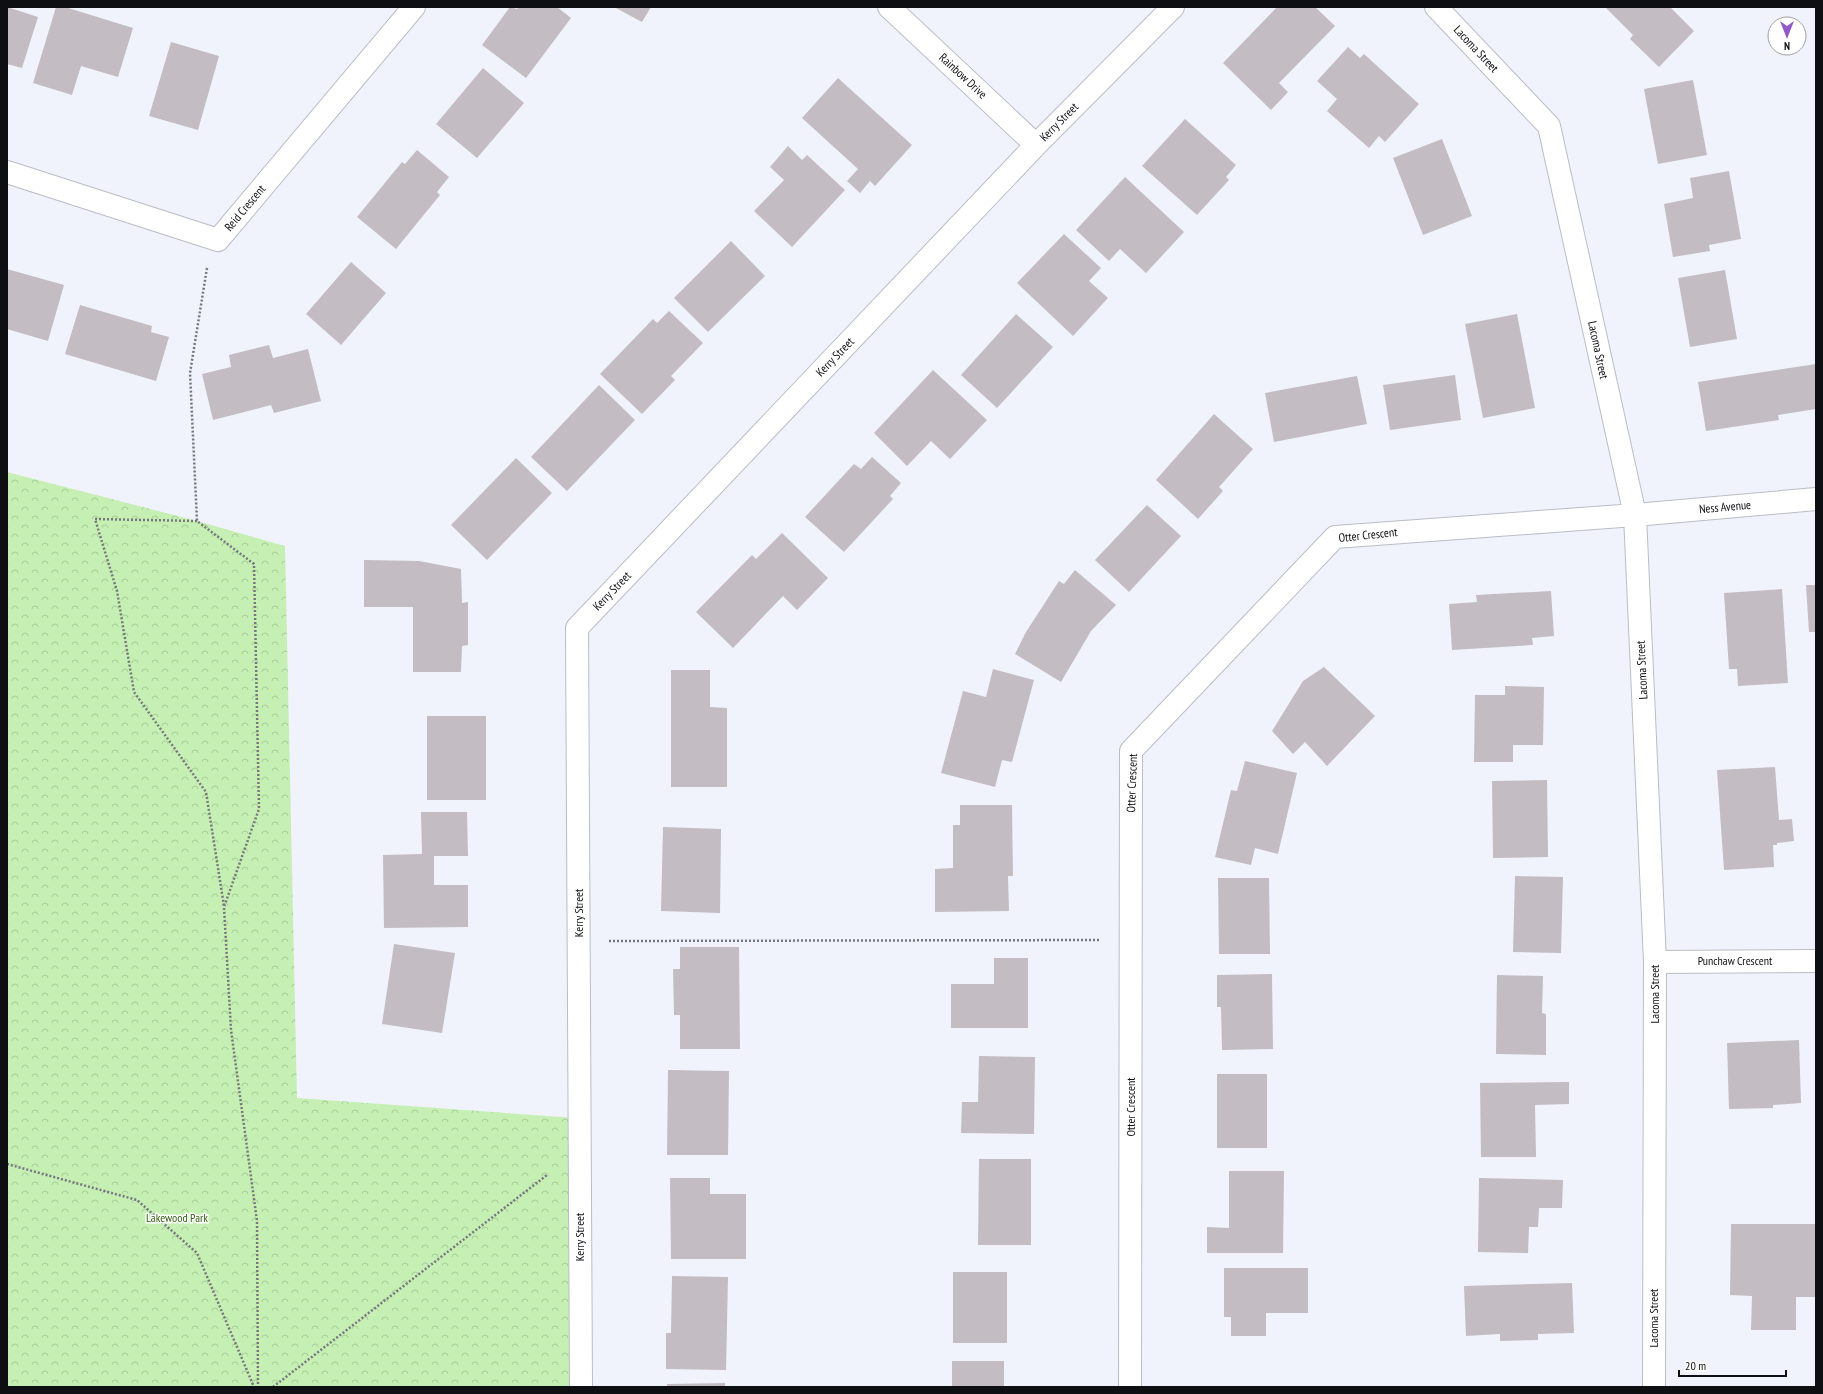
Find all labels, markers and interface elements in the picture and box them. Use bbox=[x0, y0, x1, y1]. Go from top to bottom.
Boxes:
north arrow bbox=[1767, 16, 1807, 56]
street label: Lacoma Street bbox=[1451, 22, 1502, 76]
text: N bbox=[1784, 39, 1790, 53]
street label: Rainbow Drive bbox=[936, 50, 990, 102]
street label: Kerry Street bbox=[1036, 99, 1082, 144]
street label: Reid Crescent bbox=[221, 181, 269, 234]
street label: Lacoma Street bbox=[1585, 320, 1612, 381]
street label: Kerry Street bbox=[812, 333, 857, 379]
street label: Ness Avenue bbox=[1698, 497, 1752, 516]
street label: Otter Crescent bbox=[1338, 524, 1399, 545]
street label: Kerry Street bbox=[589, 567, 634, 613]
street label: Lacoma Street bbox=[1632, 640, 1651, 700]
street label: Otter Crescent bbox=[1123, 752, 1140, 813]
street label: Kerry Street bbox=[571, 888, 586, 937]
street label: Punchaw Crescent bbox=[1698, 953, 1773, 968]
street label: Lacoma Street bbox=[1647, 964, 1662, 1023]
street label: Otter Crescent bbox=[1123, 1077, 1138, 1137]
park label: Lakewood Park bbox=[146, 1210, 208, 1225]
street label: Kerry Street bbox=[572, 1212, 587, 1261]
street label: Lacoma Street bbox=[1646, 1288, 1661, 1347]
scale bar bbox=[1679, 1352, 1786, 1378]
text: 20 m bbox=[1685, 1358, 1706, 1373]

